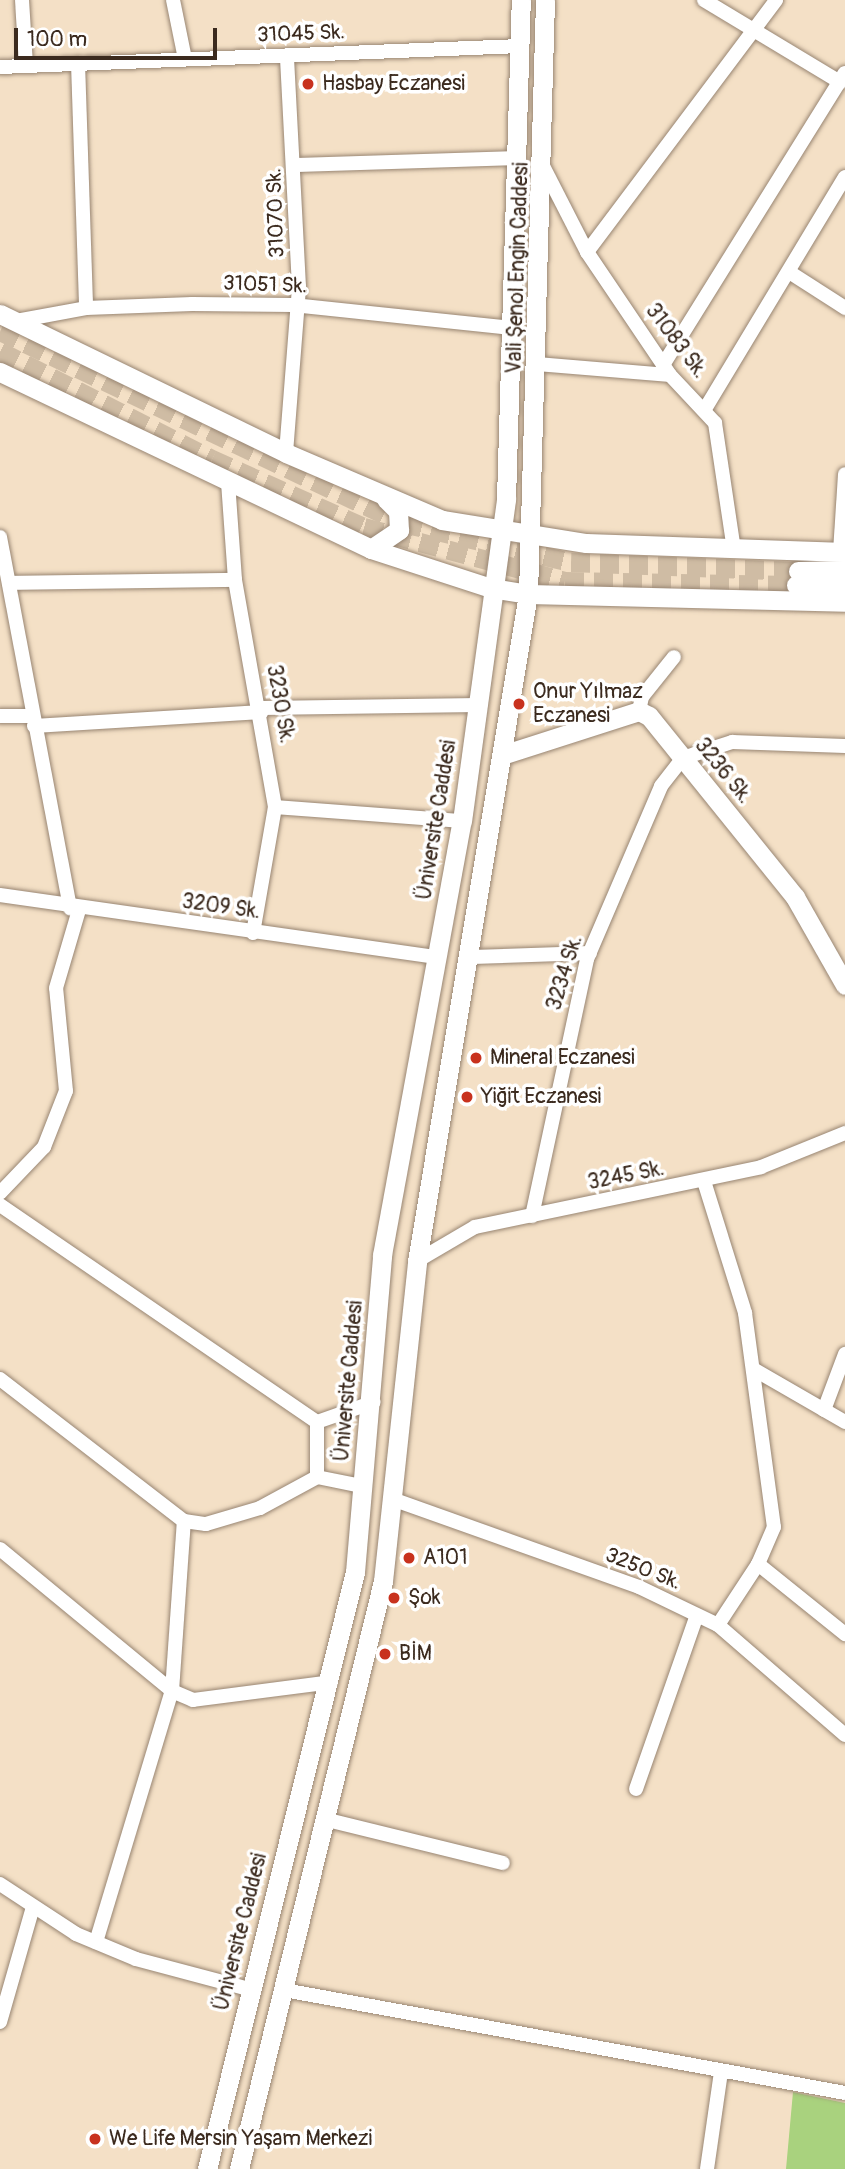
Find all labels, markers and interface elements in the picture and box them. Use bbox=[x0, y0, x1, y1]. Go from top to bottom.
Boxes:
scale bar bbox=[18, 14, 220, 58]
street label: 31045 Sk. bbox=[257, 20, 345, 48]
text: 100 m bbox=[27, 26, 87, 53]
place label: Hasbay Eczanesi bbox=[322, 71, 465, 97]
marker: Hasbay Eczanesi bbox=[300, 76, 316, 92]
street label: Vali Şenol Engin Caddesi bbox=[502, 162, 534, 374]
street label: 31070 Sk. bbox=[262, 168, 290, 258]
street label: 31051 Sk. bbox=[223, 271, 307, 299]
street label: 31083 Sk. bbox=[640, 299, 712, 383]
street label: 3230 Sk. bbox=[261, 663, 299, 745]
place label: Onur Yılmaz Eczanesi bbox=[533, 679, 643, 729]
marker: Onur Yılmaz Eczanesi bbox=[511, 696, 527, 712]
street label: 3236 Sk. bbox=[689, 733, 757, 809]
street label: Üniversite Caddesi bbox=[412, 738, 462, 902]
street label: 3209 Sk. bbox=[180, 889, 262, 925]
street label: 3234 Sk. bbox=[542, 933, 588, 1013]
place label: Mineral Eczanesi bbox=[490, 1045, 635, 1071]
marker: Mineral Eczanesi bbox=[468, 1050, 484, 1066]
place label: Yiğit Eczanesi bbox=[481, 1084, 601, 1110]
marker: Yiğit Eczanesi bbox=[459, 1089, 475, 1105]
street label: 3245 Sk. bbox=[586, 1156, 666, 1196]
street label: Üniversite Caddesi bbox=[329, 1300, 369, 1462]
street label: 3250 Sk. bbox=[601, 1542, 685, 1596]
place label: A101 bbox=[423, 1545, 467, 1571]
marker: A101 bbox=[401, 1550, 417, 1566]
place label: Şok bbox=[408, 1585, 440, 1611]
marker: Şok bbox=[386, 1590, 402, 1606]
place label: BİM bbox=[399, 1641, 432, 1667]
marker: BİM bbox=[377, 1646, 393, 1662]
street label: Üniversite Caddesi bbox=[209, 1851, 273, 2013]
place label: We Life Mersin Yaşam Merkezi bbox=[109, 2126, 372, 2152]
marker: We Life Mersin Yaşam Merkezi bbox=[87, 2131, 103, 2147]

